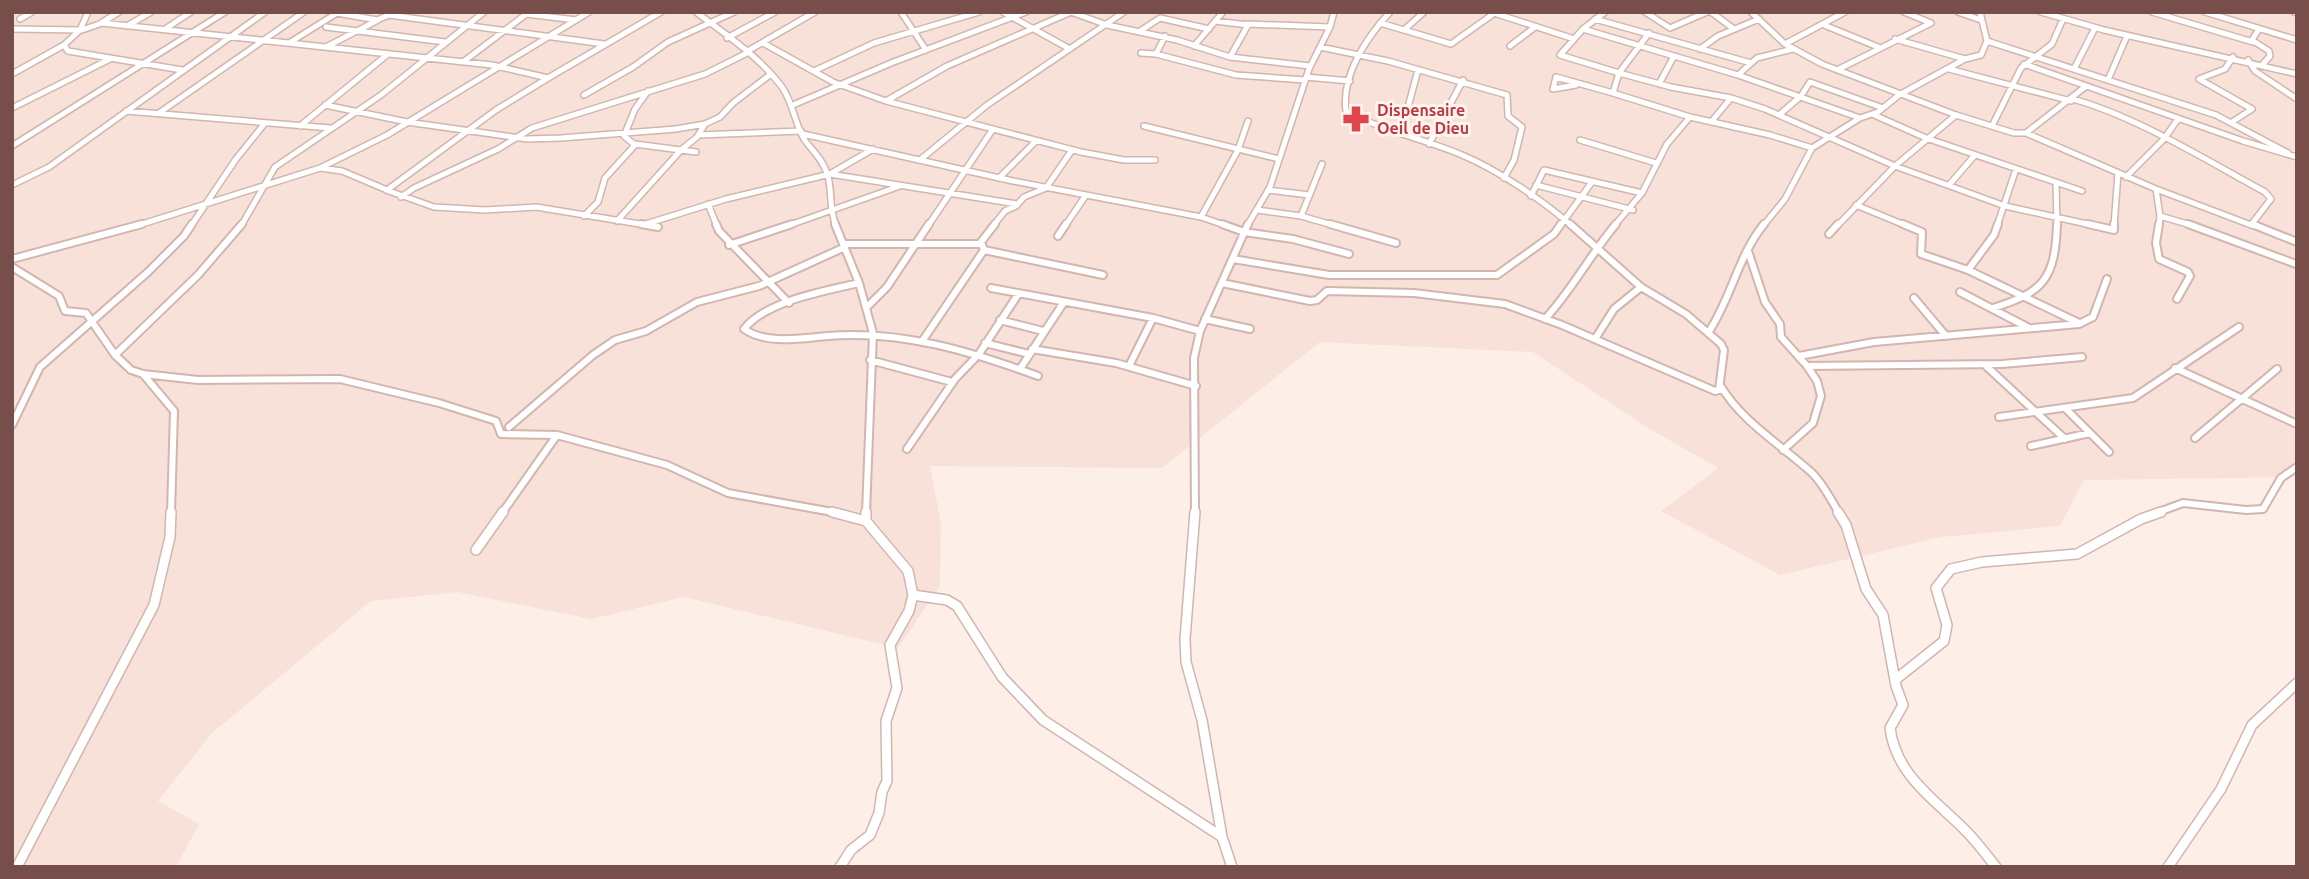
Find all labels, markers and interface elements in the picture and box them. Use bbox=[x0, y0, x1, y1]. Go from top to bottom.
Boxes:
place label: Dispensaire Oeil de Dieu bbox=[1377, 101, 1469, 137]
pharmacy icon: Dispensaire Oeil de Dieu bbox=[1341, 104, 1371, 134]

